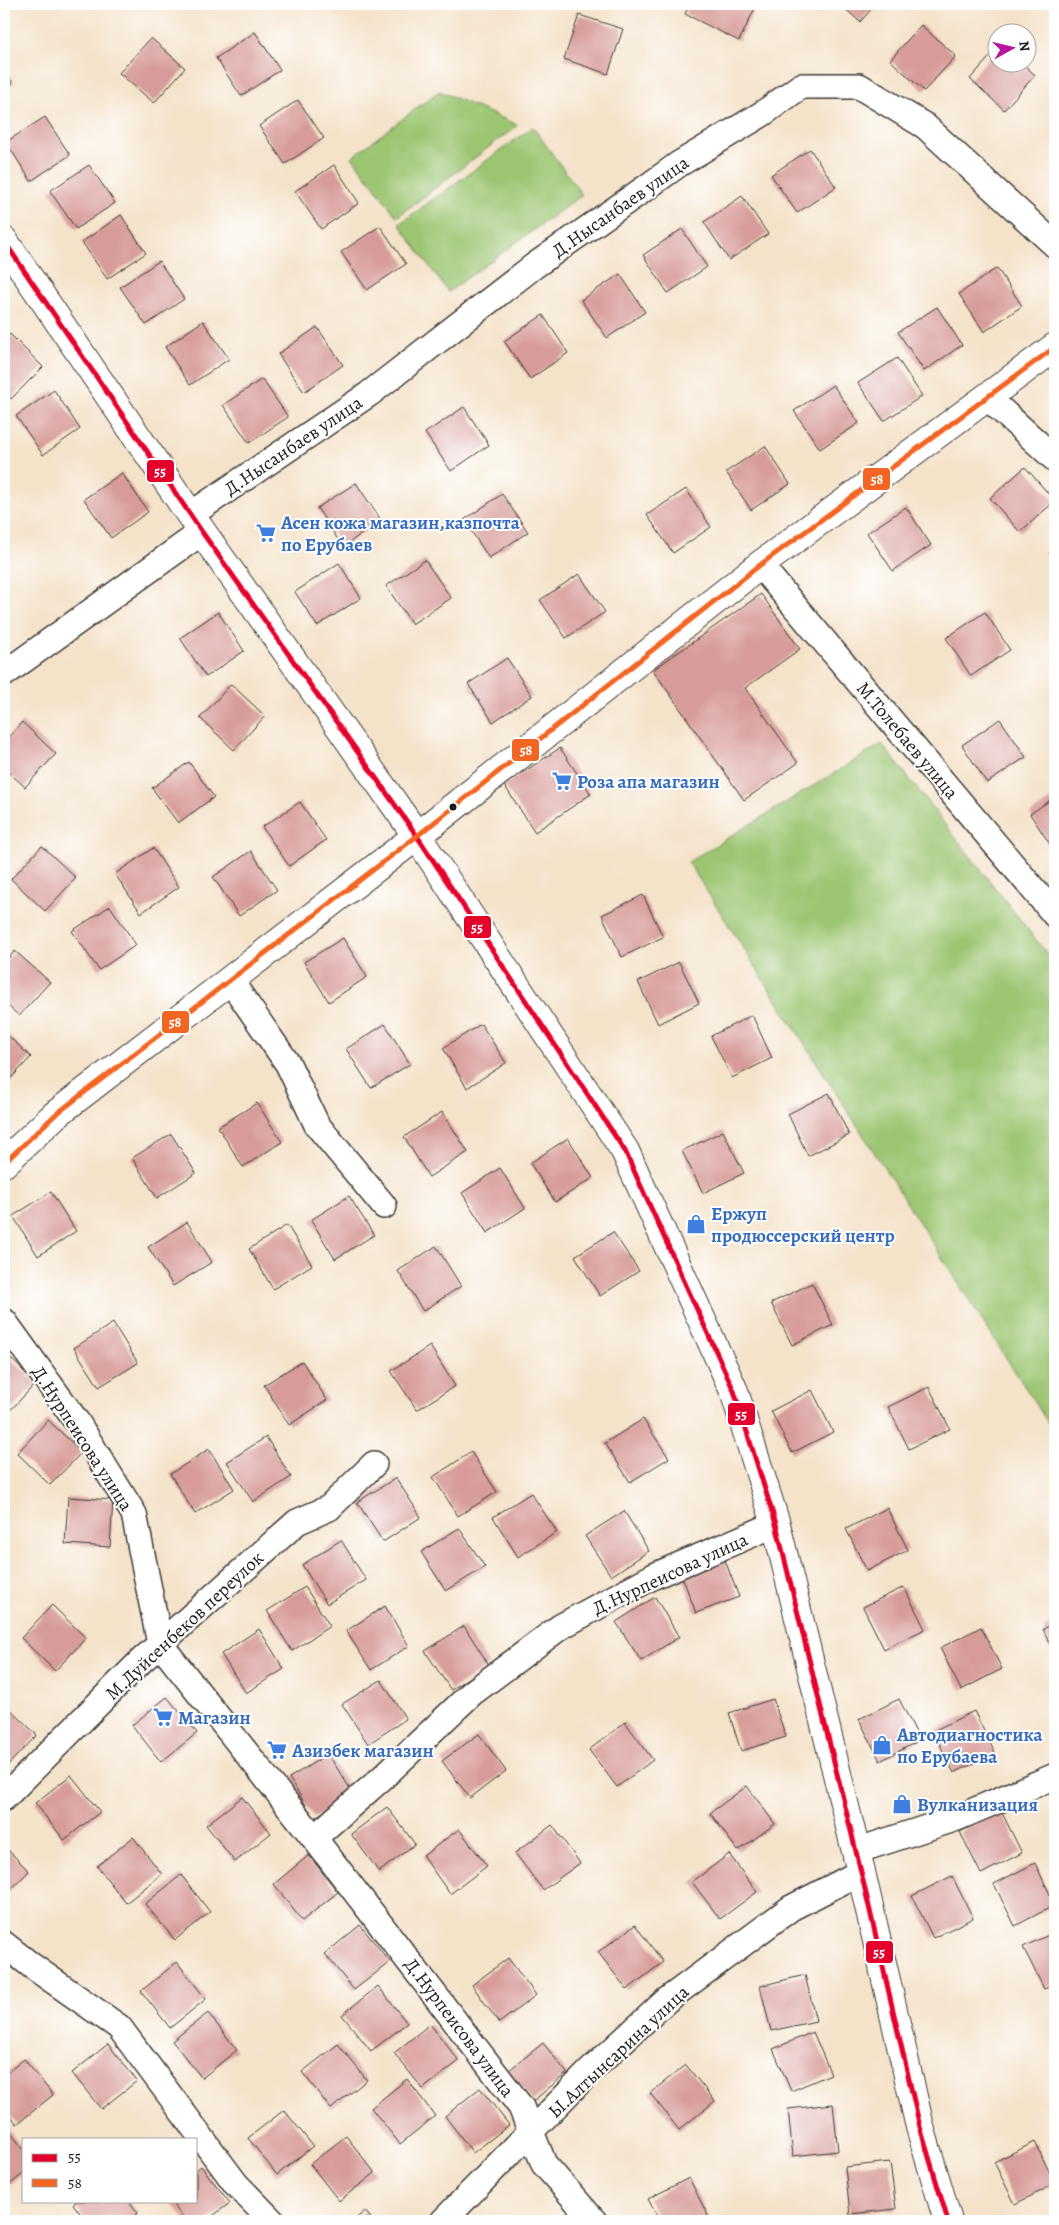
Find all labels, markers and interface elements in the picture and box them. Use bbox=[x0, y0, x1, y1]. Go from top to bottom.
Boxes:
north arrow bbox=[986, 22, 1036, 72]
text: N bbox=[1014, 40, 1034, 53]
street label: Д.Нысанбаев улица bbox=[547, 150, 694, 264]
street label: Д.Нысанбаев улица bbox=[219, 390, 368, 502]
line badge: 55 bbox=[146, 459, 175, 483]
text: 55 bbox=[154, 462, 166, 481]
line badge: 58 bbox=[862, 467, 891, 491]
text: 58 bbox=[871, 470, 884, 489]
place label: Асен кожа магазин,казпочта по Ерубаев bbox=[280, 510, 521, 558]
supermarket icon: Асен кожа магазин,казпочта по Ерубаев bbox=[255, 522, 277, 544]
street label: М.Толебаев улица bbox=[850, 676, 964, 805]
line badge: 58 bbox=[511, 738, 540, 762]
text: 58 bbox=[520, 741, 533, 760]
place label: Роза апа магазин bbox=[577, 769, 720, 795]
supermarket icon: Роза апа магазин bbox=[551, 770, 573, 792]
unlabelled marker bbox=[448, 802, 458, 812]
line badge: 55 bbox=[463, 915, 492, 939]
text: 55 bbox=[471, 918, 483, 937]
line badge: 58 bbox=[161, 1010, 190, 1034]
text: 58 bbox=[169, 1013, 182, 1032]
place label: Ержуп продюссерский центр bbox=[711, 1201, 895, 1249]
shop icon: Ержуп продюссерский центр bbox=[685, 1213, 707, 1235]
street label: Д.Нурпеисова улица bbox=[25, 1361, 139, 1516]
line badge: 55 bbox=[727, 1402, 756, 1426]
text: 55 bbox=[735, 1405, 747, 1424]
street label: Д.Нурпеисова улица bbox=[589, 1526, 752, 1621]
street label: М.Дуйсенбеков переулок bbox=[100, 1545, 270, 1706]
place label: Магазин bbox=[178, 1705, 251, 1731]
supermarket icon: Магазин bbox=[152, 1706, 174, 1728]
place label: Автодиагностика по Ерубаева bbox=[896, 1722, 1043, 1770]
shop icon: Автодиагностика по Ерубаева bbox=[871, 1734, 893, 1756]
place label: Азизбек магазин bbox=[291, 1738, 434, 1764]
supermarket icon: Азизбек магазин bbox=[266, 1739, 288, 1761]
place label: Вулканизация bbox=[917, 1792, 1038, 1818]
shop icon: Вулканизация bbox=[891, 1793, 913, 1815]
line badge: 55 bbox=[865, 1940, 894, 1964]
text: 55 bbox=[873, 1943, 885, 1962]
street label: Д.Нурпеисова улица bbox=[398, 1952, 520, 2103]
street label: Ы.Алтынсарина улица bbox=[543, 1979, 695, 2124]
legend bbox=[22, 2138, 198, 2202]
text: 55 bbox=[68, 2147, 81, 2167]
text: 58 bbox=[68, 2173, 82, 2193]

